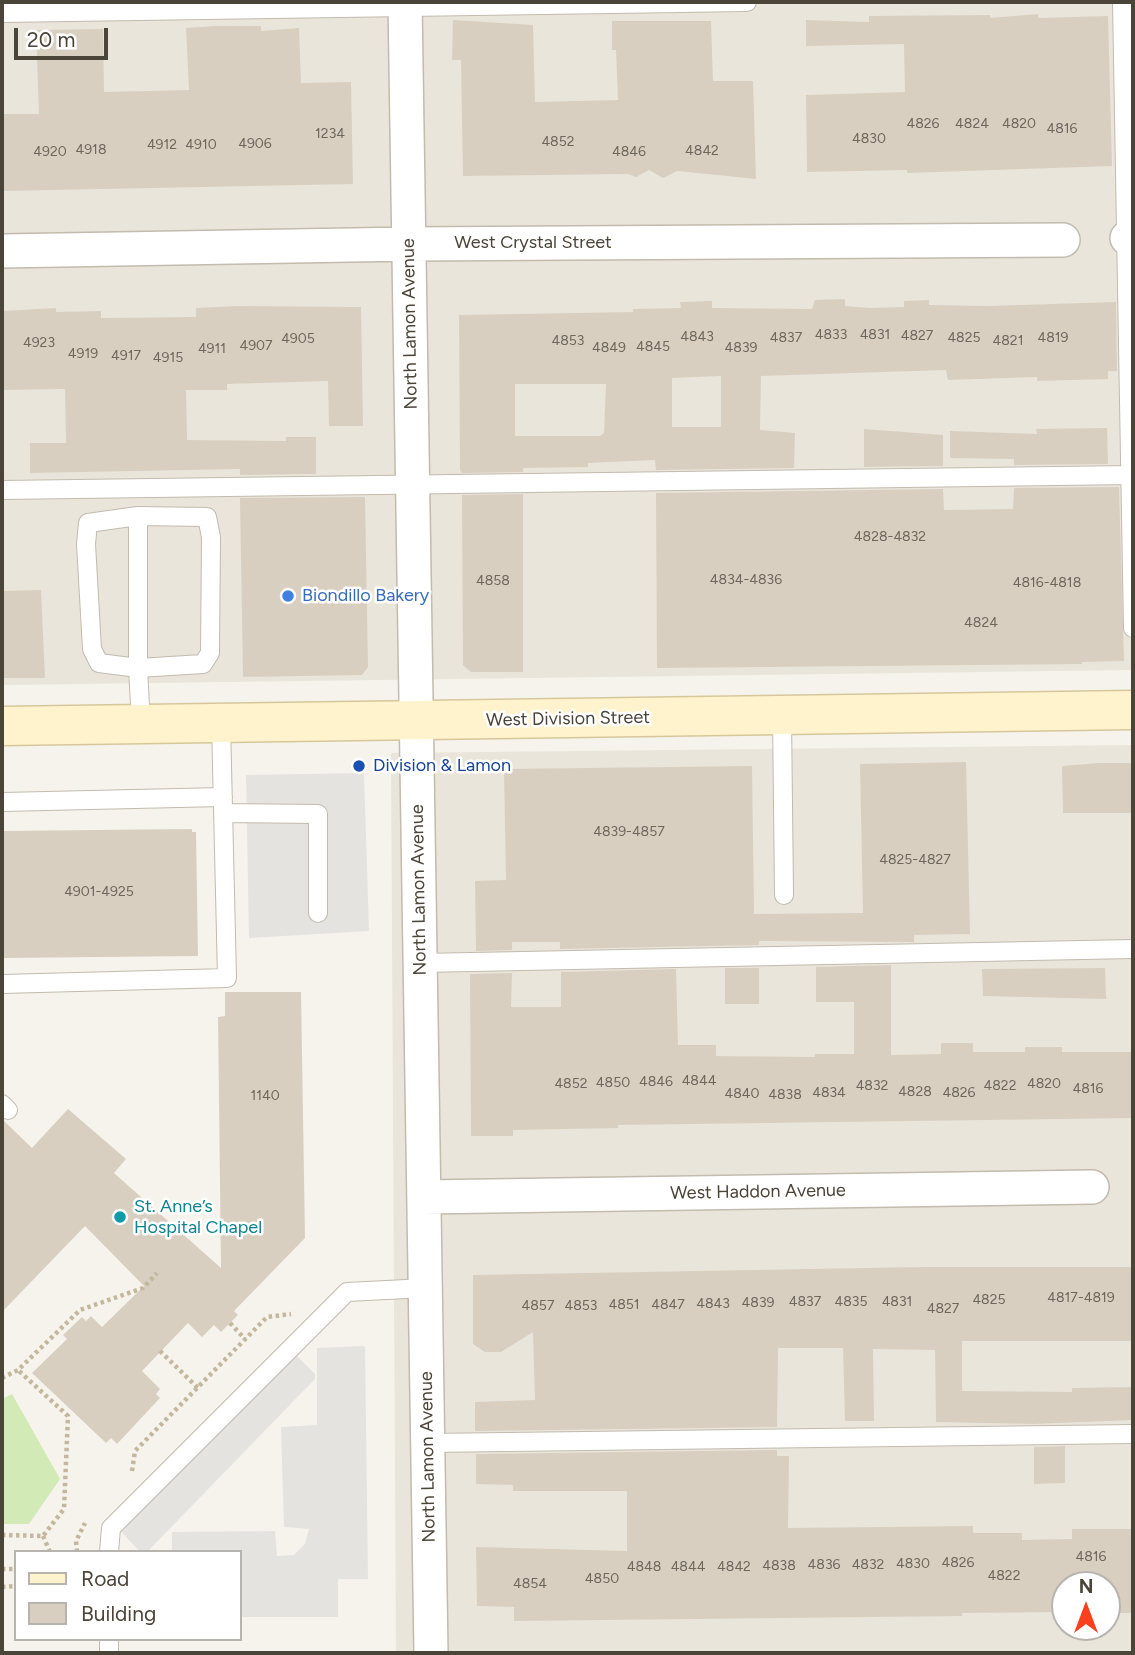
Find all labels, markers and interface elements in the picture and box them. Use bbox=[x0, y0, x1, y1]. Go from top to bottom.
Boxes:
scale bar bbox=[18, 14, 112, 58]
text: 20 m bbox=[27, 27, 75, 52]
house number: 4826 bbox=[906, 116, 940, 132]
house number: 4824 bbox=[955, 116, 989, 132]
house number: 4820 bbox=[1002, 116, 1036, 132]
house number: 4816 bbox=[1047, 121, 1077, 137]
house number: 1234 bbox=[315, 126, 345, 142]
house number: 4830 bbox=[852, 131, 886, 147]
house number: 4852 bbox=[541, 134, 575, 150]
house number: 4906 bbox=[238, 136, 272, 152]
house number: 4912 bbox=[147, 137, 177, 153]
house number: 4910 bbox=[185, 137, 217, 153]
house number: 4918 bbox=[76, 142, 106, 158]
house number: 4842 bbox=[685, 143, 719, 159]
house number: 4920 bbox=[33, 144, 67, 160]
house number: 4846 bbox=[612, 144, 646, 160]
street label: West Crystal Street bbox=[454, 232, 612, 254]
street label: North Lamon Avenue bbox=[398, 238, 422, 410]
house number: 4833 bbox=[815, 327, 847, 343]
house number: 4831 bbox=[860, 327, 890, 343]
house number: 4827 bbox=[901, 328, 933, 344]
house number: 4843 bbox=[680, 329, 714, 345]
house number: 4837 bbox=[770, 330, 802, 346]
house number: 4825 bbox=[947, 330, 981, 346]
house number: 4819 bbox=[1038, 330, 1068, 346]
house number: 4905 bbox=[281, 331, 315, 347]
house number: 4853 bbox=[552, 333, 584, 349]
house number: 4821 bbox=[993, 333, 1023, 349]
house number: 4923 bbox=[23, 335, 55, 351]
house number: 4907 bbox=[239, 338, 273, 354]
house number: 4845 bbox=[636, 339, 670, 355]
house number: 4849 bbox=[592, 340, 626, 356]
house number: 4839 bbox=[725, 340, 757, 356]
house number: 4911 bbox=[198, 341, 226, 357]
house number: 4919 bbox=[68, 346, 98, 362]
house number: 4917 bbox=[111, 348, 141, 364]
house number: 4915 bbox=[153, 350, 183, 366]
house number: 4828-4832 bbox=[854, 529, 926, 545]
house number: 4834-4836 bbox=[710, 572, 782, 588]
house number: 4858 bbox=[476, 573, 510, 589]
house number: 4816-4818 bbox=[1013, 575, 1081, 591]
place label: Biondillo Bakery bbox=[302, 585, 429, 607]
marker: Biondillo Bakery bbox=[280, 588, 296, 604]
house number: 4824 bbox=[964, 615, 998, 631]
street label: West Division Street bbox=[486, 707, 650, 731]
place label: Division & Lamon bbox=[373, 755, 511, 777]
marker: Division & Lamon bbox=[351, 758, 367, 774]
street label: North Lamon Avenue bbox=[407, 804, 431, 976]
house number: 4839-4857 bbox=[593, 824, 665, 840]
house number: 4825-4827 bbox=[879, 852, 951, 868]
house number: 4901-4925 bbox=[64, 884, 134, 900]
house number: 4844 bbox=[682, 1073, 716, 1089]
house number: 4846 bbox=[639, 1074, 673, 1090]
house number: 4850 bbox=[596, 1075, 630, 1091]
house number: 4852 bbox=[554, 1076, 588, 1092]
house number: 4820 bbox=[1027, 1076, 1061, 1092]
house number: 4832 bbox=[856, 1078, 888, 1094]
house number: 4822 bbox=[984, 1078, 1016, 1094]
house number: 4816 bbox=[1073, 1081, 1103, 1097]
house number: 4828 bbox=[898, 1084, 932, 1100]
house number: 4834 bbox=[812, 1085, 846, 1101]
house number: 4826 bbox=[942, 1085, 976, 1101]
house number: 4840 bbox=[725, 1086, 759, 1102]
house number: 4838 bbox=[768, 1087, 802, 1103]
house number: 1140 bbox=[250, 1088, 280, 1104]
street label: West Haddon Avenue bbox=[670, 1180, 846, 1204]
place label: St. Anne’s Hospital Chapel bbox=[134, 1196, 262, 1238]
marker: St. Anne’s Hospital Chapel bbox=[112, 1209, 128, 1225]
house number: 4817-4819 bbox=[1047, 1290, 1115, 1306]
house number: 4825 bbox=[972, 1292, 1006, 1308]
house number: 4837 bbox=[789, 1294, 821, 1310]
house number: 4835 bbox=[835, 1294, 867, 1310]
house number: 4831 bbox=[882, 1294, 912, 1310]
house number: 4839 bbox=[742, 1295, 774, 1311]
house number: 4843 bbox=[696, 1296, 730, 1312]
house number: 4851 bbox=[608, 1297, 640, 1313]
house number: 4847 bbox=[651, 1297, 685, 1313]
house number: 4857 bbox=[522, 1298, 554, 1314]
house number: 4853 bbox=[565, 1298, 597, 1314]
house number: 4827 bbox=[927, 1301, 959, 1317]
street label: North Lamon Avenue bbox=[416, 1371, 440, 1543]
house number: 4816 bbox=[1076, 1549, 1106, 1565]
legend bbox=[14, 1550, 242, 1641]
house number: 4826 bbox=[941, 1555, 975, 1571]
house number: 4830 bbox=[896, 1556, 930, 1572]
house number: 4836 bbox=[808, 1557, 840, 1573]
house number: 4832 bbox=[852, 1557, 884, 1573]
house number: 4838 bbox=[762, 1558, 796, 1574]
house number: 4848 bbox=[627, 1559, 661, 1575]
house number: 4844 bbox=[671, 1559, 705, 1575]
house number: 4842 bbox=[717, 1559, 751, 1575]
text: Road bbox=[81, 1566, 129, 1591]
house number: 4822 bbox=[988, 1568, 1020, 1584]
house number: 4850 bbox=[585, 1571, 619, 1587]
north arrow bbox=[1051, 1571, 1121, 1641]
text: N bbox=[1079, 1575, 1093, 1598]
house number: 4854 bbox=[513, 1576, 547, 1592]
text: Building bbox=[81, 1601, 156, 1626]

